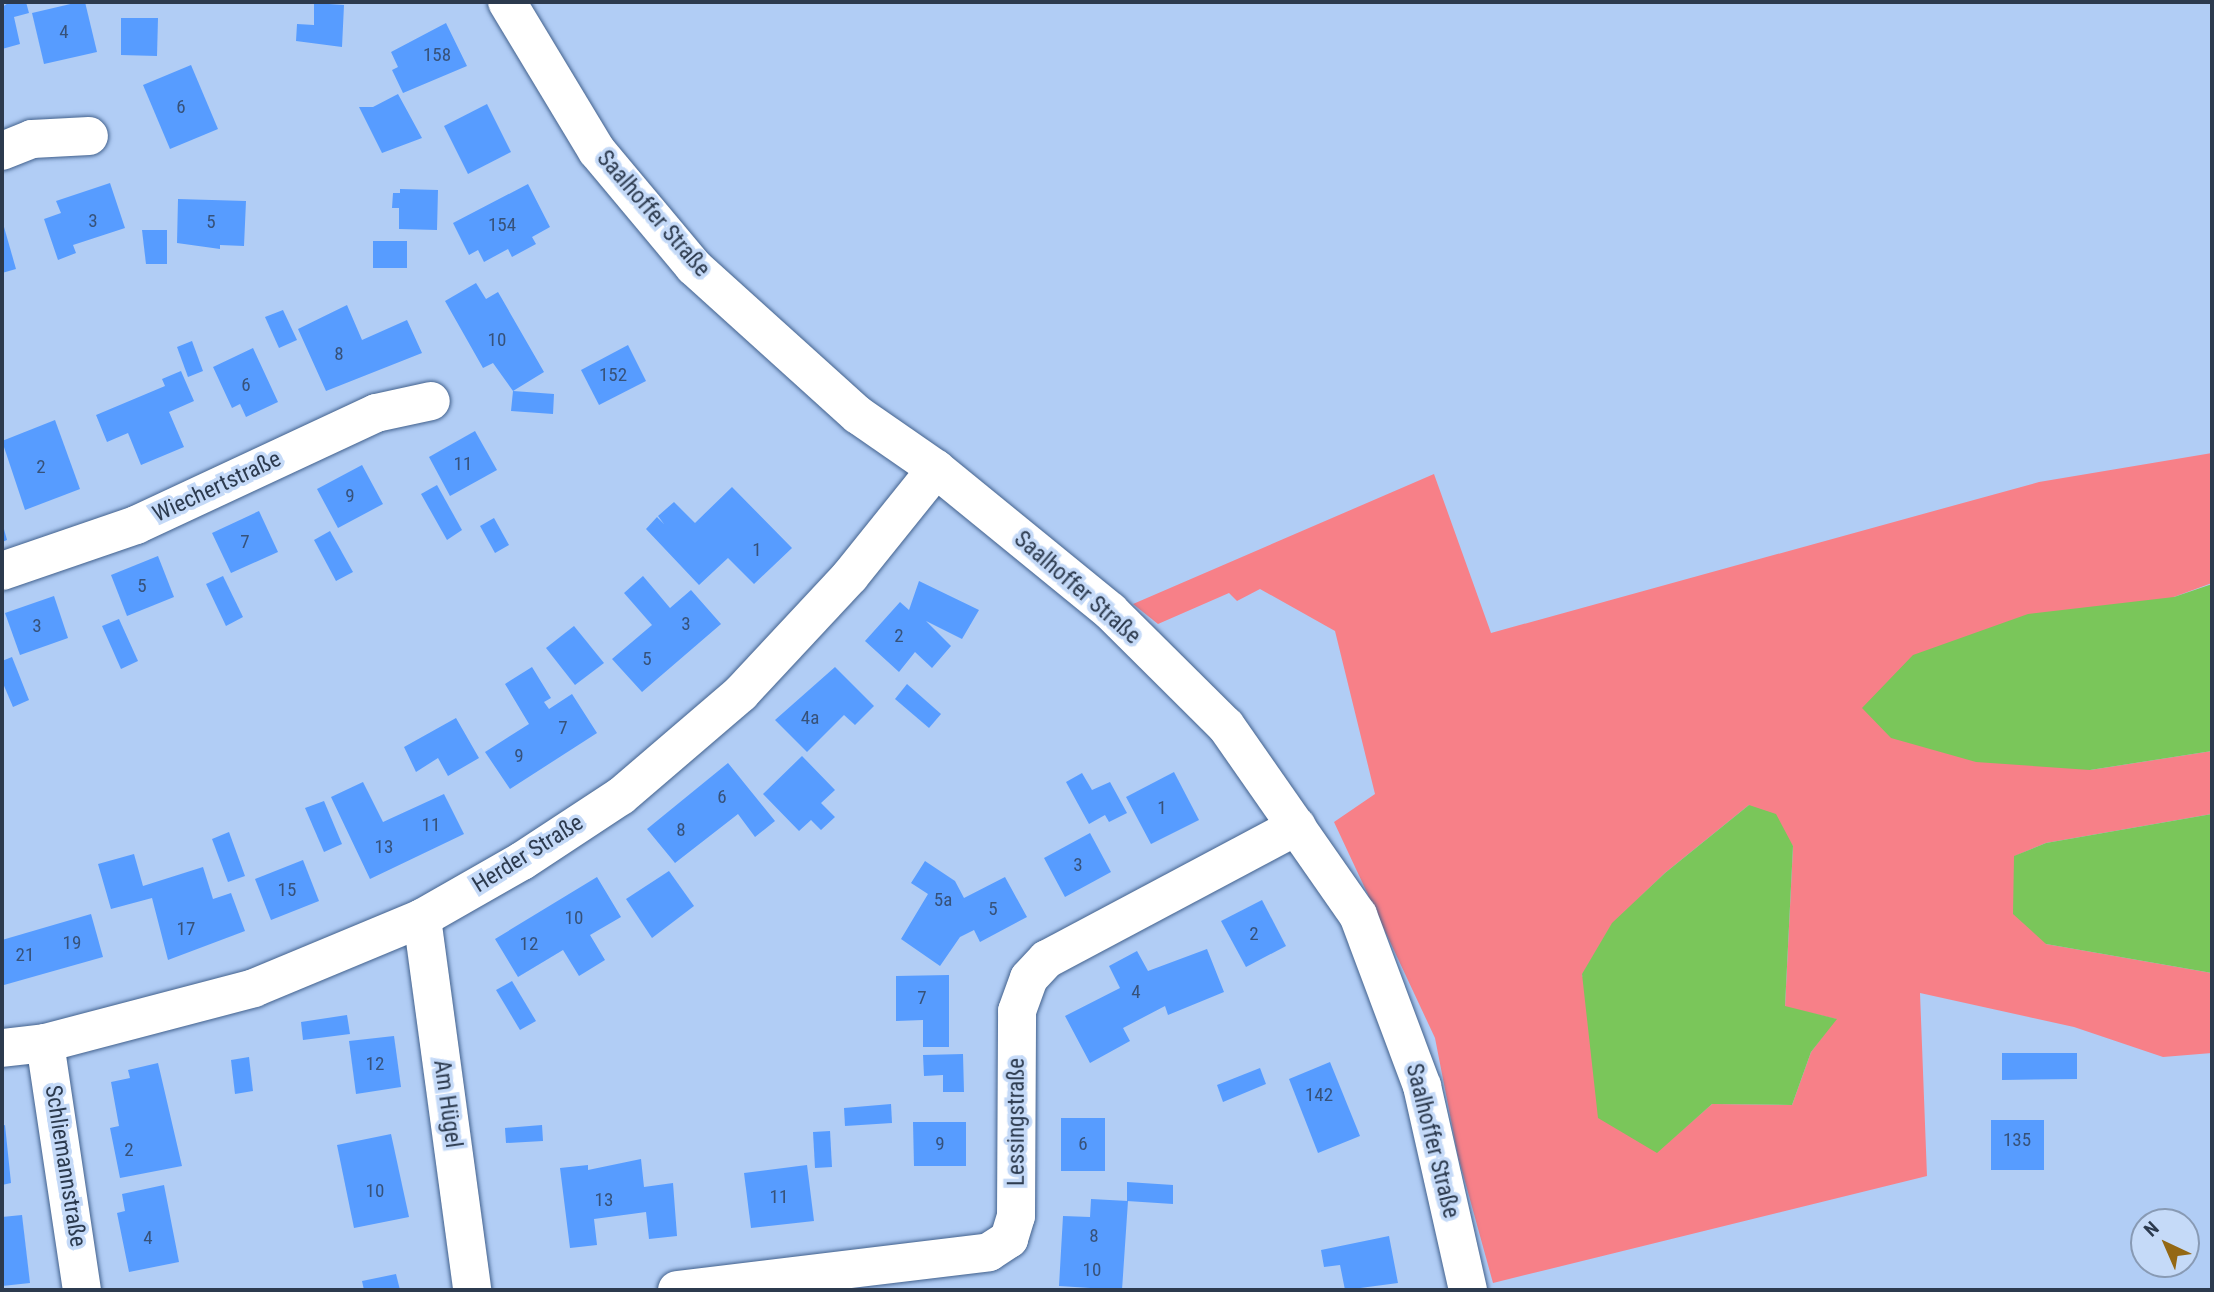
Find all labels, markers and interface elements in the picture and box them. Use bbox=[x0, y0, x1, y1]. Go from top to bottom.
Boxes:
house number: 4 bbox=[59, 21, 69, 43]
house number: 158 bbox=[423, 44, 451, 66]
house number: 6 bbox=[176, 96, 186, 118]
street label: Saalhoffer Straße bbox=[591, 145, 715, 283]
house number: 3 bbox=[88, 210, 98, 232]
house number: 5 bbox=[206, 211, 216, 233]
house number: 154 bbox=[488, 214, 516, 236]
house number: 10 bbox=[488, 329, 506, 351]
house number: 8 bbox=[334, 343, 344, 365]
house number: 152 bbox=[599, 364, 627, 386]
house number: 6 bbox=[241, 374, 251, 396]
street label: Wiechertstraße bbox=[149, 445, 285, 529]
house number: 11 bbox=[454, 453, 472, 475]
house number: 2 bbox=[36, 456, 46, 478]
house number: 9 bbox=[345, 485, 355, 507]
street label: Saalhoffer Straße bbox=[1008, 526, 1146, 650]
house number: 7 bbox=[240, 531, 250, 553]
house number: 1 bbox=[752, 539, 762, 561]
house number: 5 bbox=[137, 575, 147, 597]
house number: 3 bbox=[681, 613, 691, 635]
house number: 3 bbox=[32, 615, 42, 637]
house number: 2 bbox=[894, 625, 904, 647]
house number: 5 bbox=[642, 648, 652, 670]
house number: 4a bbox=[801, 707, 819, 729]
house number: 7 bbox=[558, 717, 568, 739]
house number: 9 bbox=[514, 745, 524, 767]
house number: 6 bbox=[717, 786, 727, 808]
house number: 1 bbox=[1157, 797, 1167, 819]
street label: Herder Straße bbox=[468, 809, 588, 899]
house number: 11 bbox=[422, 814, 440, 836]
house number: 8 bbox=[676, 819, 686, 841]
house number: 13 bbox=[375, 836, 393, 858]
house number: 3 bbox=[1073, 854, 1083, 876]
house number: 15 bbox=[278, 879, 296, 901]
house number: 5a bbox=[934, 889, 952, 911]
house number: 5 bbox=[988, 898, 998, 920]
house number: 10 bbox=[565, 907, 583, 929]
house number: 17 bbox=[177, 918, 195, 940]
house number: 2 bbox=[1249, 923, 1259, 945]
house number: 19 bbox=[63, 932, 81, 954]
house number: 12 bbox=[520, 933, 538, 955]
house number: 21 bbox=[16, 944, 34, 966]
house number: 4 bbox=[1131, 981, 1141, 1003]
house number: 7 bbox=[917, 987, 927, 1009]
house number: 12 bbox=[366, 1053, 384, 1075]
street label: Am Hügel bbox=[427, 1058, 467, 1150]
street label: Lessingstraße bbox=[1003, 1058, 1031, 1186]
street label: Saalhoffer Straße bbox=[1399, 1061, 1465, 1221]
street label: Schliemannstraße bbox=[39, 1083, 91, 1249]
house number: 142 bbox=[1305, 1084, 1333, 1106]
house number: 135 bbox=[2003, 1129, 2031, 1151]
house number: 9 bbox=[935, 1133, 945, 1155]
house number: 6 bbox=[1078, 1133, 1088, 1155]
house number: 2 bbox=[124, 1139, 134, 1161]
house number: 10 bbox=[366, 1180, 384, 1202]
house number: 11 bbox=[770, 1186, 788, 1208]
house number: 13 bbox=[595, 1189, 613, 1211]
north arrow bbox=[2130, 1208, 2200, 1278]
text: N bbox=[2139, 1217, 2164, 1241]
house number: 8 bbox=[1089, 1225, 1099, 1247]
house number: 4 bbox=[143, 1227, 153, 1249]
house number: 10 bbox=[1083, 1259, 1101, 1281]

